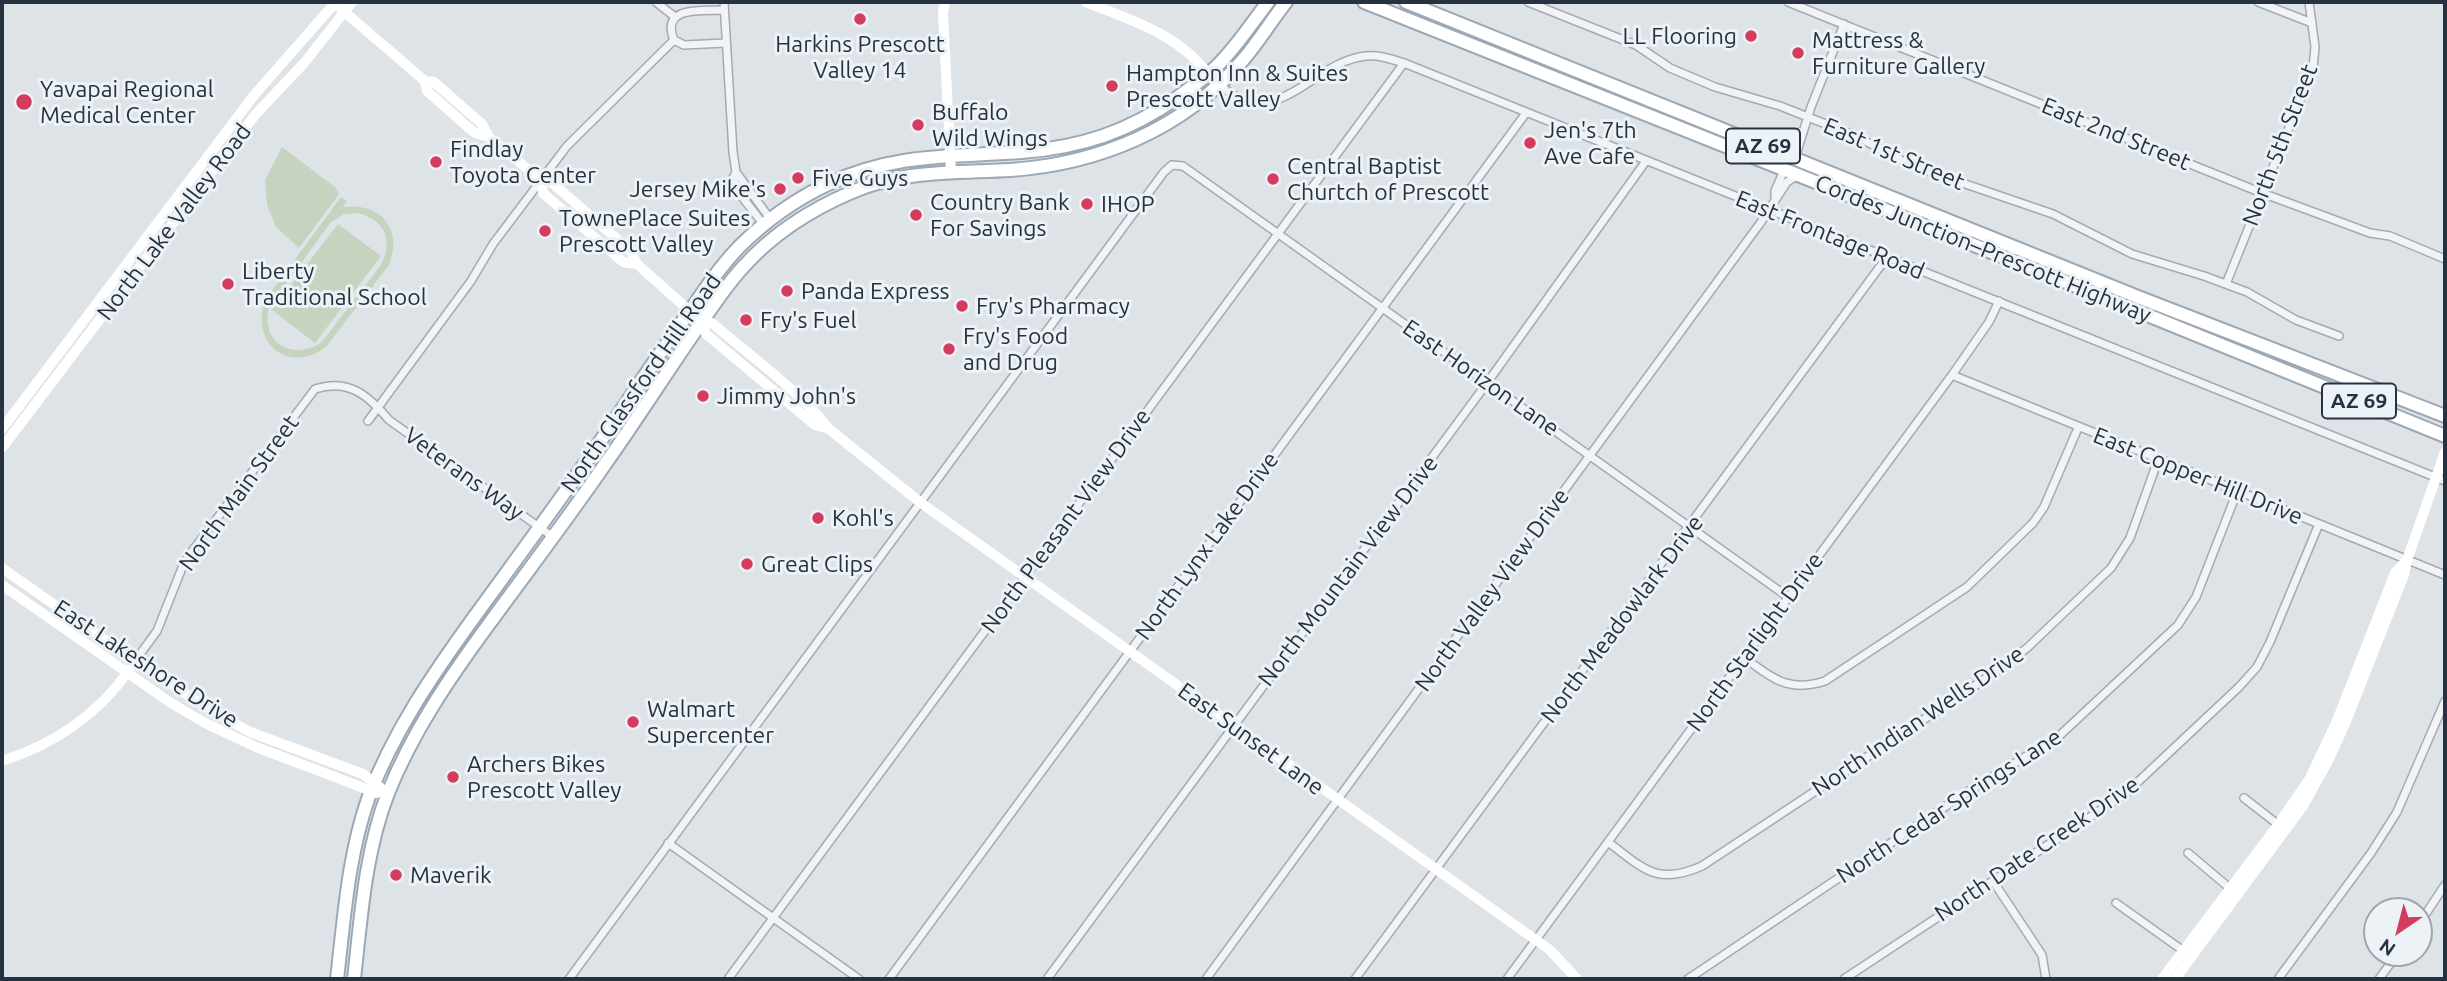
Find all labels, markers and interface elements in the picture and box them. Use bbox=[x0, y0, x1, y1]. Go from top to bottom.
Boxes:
marker: Harkins Prescott Valley 14 bbox=[852, 11, 868, 27]
place label: LL Flooring bbox=[1623, 22, 1737, 50]
place label: Mattress & Furniture Gallery bbox=[1812, 26, 1985, 80]
marker: LL Flooring bbox=[1743, 28, 1759, 44]
place label: Harkins Prescott Valley 14 bbox=[775, 30, 945, 84]
marker: Mattress & Furniture Gallery bbox=[1790, 45, 1806, 61]
place label: Hampton Inn & Suites Prescott Valley bbox=[1126, 59, 1348, 113]
street label: North 5th Street bbox=[2237, 60, 2323, 230]
place label: Yavapai Regional Medical Center bbox=[40, 75, 214, 129]
marker: Hampton Inn & Suites Prescott Valley bbox=[1104, 78, 1120, 94]
marker: Yavapai Regional Medical Center bbox=[14, 92, 34, 112]
street label: East 2nd Street bbox=[2038, 92, 2194, 176]
place label: Buffalo Wild Wings bbox=[932, 98, 1048, 152]
street label: East 1st Street bbox=[1819, 112, 1969, 196]
place label: Jen's 7th Ave Cafe bbox=[1544, 116, 1637, 170]
marker: Buffalo Wild Wings bbox=[910, 117, 926, 133]
street label: North Lake Valley Road bbox=[91, 118, 257, 326]
road number: AZ 69 bbox=[1726, 128, 1800, 164]
place label: Findlay Toyota Center bbox=[450, 135, 596, 189]
marker: Jen's 7th Ave Cafe bbox=[1522, 135, 1538, 151]
place label: Central Baptist Churtch of Prescott bbox=[1287, 152, 1489, 206]
marker: Findlay Toyota Center bbox=[428, 154, 444, 170]
place label: Five Guys bbox=[812, 164, 908, 192]
street label: Cordes Junction–Prescott Highway bbox=[1811, 169, 2155, 329]
marker: Five Guys bbox=[790, 170, 806, 186]
marker: Central Baptist Churtch of Prescott bbox=[1265, 171, 1281, 187]
place label: Jersey Mike's bbox=[630, 175, 766, 203]
marker: Jersey Mike's bbox=[772, 181, 788, 197]
street label: East Frontage Road bbox=[1732, 185, 1928, 285]
place label: Country Bank For Savings bbox=[930, 188, 1070, 242]
place label: IHOP bbox=[1101, 190, 1155, 218]
marker: IHOP bbox=[1079, 196, 1095, 212]
place label: TownePlace Suites Prescott Valley bbox=[559, 204, 750, 258]
marker: Country Bank For Savings bbox=[908, 207, 924, 223]
marker: TownePlace Suites Prescott Valley bbox=[537, 223, 553, 239]
place label: Liberty Traditional School bbox=[242, 257, 427, 311]
street label: North Glassford Hill Road bbox=[555, 268, 727, 498]
marker: Liberty Traditional School bbox=[220, 276, 236, 292]
place label: Panda Express bbox=[801, 277, 950, 305]
marker: Panda Express bbox=[779, 283, 795, 299]
place label: Fry's Pharmacy bbox=[976, 292, 1130, 320]
marker: Fry's Pharmacy bbox=[954, 298, 970, 314]
place label: Fry's Fuel bbox=[760, 306, 856, 334]
marker: Fry's Fuel bbox=[738, 312, 754, 328]
street label: East Horizon Lane bbox=[1398, 314, 1564, 442]
place label: Fry's Food and Drug bbox=[963, 322, 1068, 376]
marker: Fry's Food and Drug bbox=[941, 341, 957, 357]
place label: Jimmy John's bbox=[717, 382, 856, 410]
road number: AZ 69 bbox=[2322, 384, 2396, 418]
marker: Jimmy John's bbox=[695, 388, 711, 404]
street label: North Pleasant View Drive bbox=[975, 403, 1157, 639]
street label: North Main Street bbox=[173, 410, 305, 576]
street label: Veterans Way bbox=[399, 421, 529, 527]
street label: East Copper Hill Drive bbox=[2089, 421, 2307, 531]
street label: North Lynx Lake Drive bbox=[1130, 447, 1284, 645]
street label: North Mountain View Drive bbox=[1252, 450, 1444, 692]
street label: North Valley View Drive bbox=[1409, 483, 1575, 697]
place label: Kohl's bbox=[832, 504, 894, 532]
marker: Kohl's bbox=[810, 510, 826, 526]
street label: North Meadowlark Drive bbox=[1535, 510, 1709, 728]
street label: North Starlight Drive bbox=[1681, 547, 1829, 737]
place label: Great Clips bbox=[761, 550, 873, 578]
marker: Great Clips bbox=[739, 556, 755, 572]
street label: East Lakeshore Drive bbox=[49, 594, 243, 734]
street label: North Indian Wells Drive bbox=[1807, 640, 2029, 802]
street label: East Sunset Lane bbox=[1173, 677, 1329, 801]
place label: Walmart Supercenter bbox=[647, 695, 774, 749]
marker: Walmart Supercenter bbox=[625, 714, 641, 730]
street label: North Cedar Springs Lane bbox=[1831, 723, 2067, 889]
place label: Archers Bikes Prescott Valley bbox=[467, 750, 621, 804]
marker: Archers Bikes Prescott Valley bbox=[445, 769, 461, 785]
street label: North Date Creek Drive bbox=[1930, 770, 2144, 928]
place label: Maverik bbox=[410, 861, 492, 889]
marker: Maverik bbox=[388, 867, 404, 883]
north arrow bbox=[2363, 897, 2433, 967]
text: N bbox=[2375, 934, 2399, 961]

